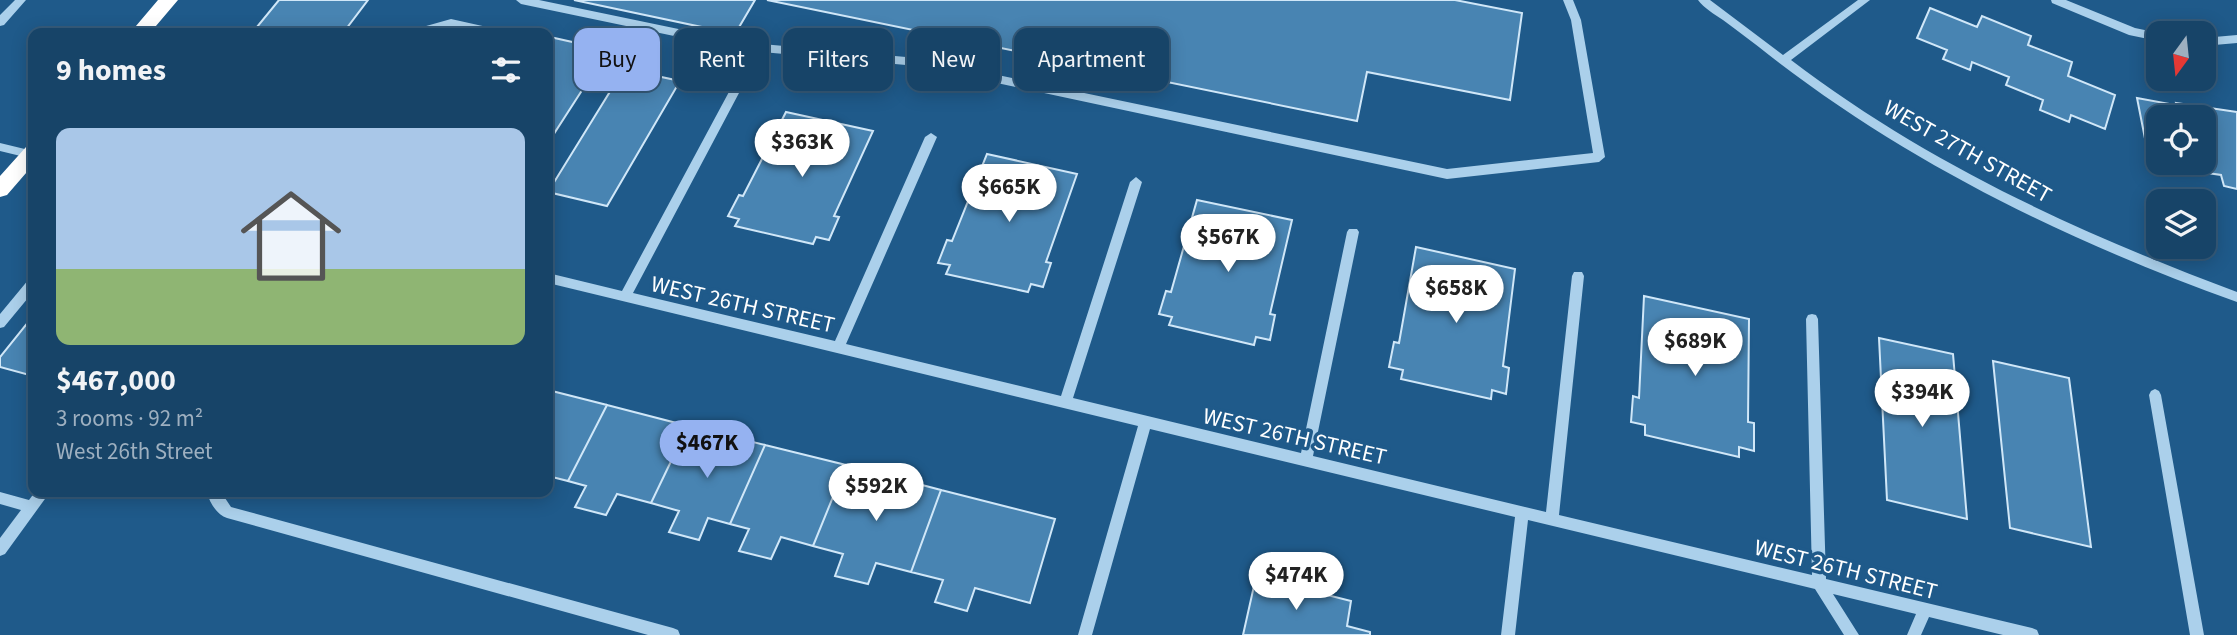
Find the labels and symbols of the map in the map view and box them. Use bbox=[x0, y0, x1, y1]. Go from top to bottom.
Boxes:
north arrow bbox=[2146, 21, 2216, 91]
street label: WEST 27TH STREET bbox=[1878, 92, 2058, 211]
pin: $363K bbox=[753, 120, 851, 179]
pin: $665K bbox=[960, 164, 1058, 224]
pin: $567K bbox=[1179, 215, 1277, 274]
pin: $658K bbox=[1407, 266, 1505, 325]
street label: WEST 26TH STREET bbox=[648, 267, 838, 342]
pin: $689K bbox=[1646, 318, 1744, 378]
pin: $394K bbox=[1873, 370, 1971, 429]
street label: WEST 26TH STREET bbox=[1200, 399, 1390, 474]
pin: $467K bbox=[658, 420, 756, 480]
pin: $592K bbox=[827, 463, 925, 523]
street label: WEST 26TH STREET bbox=[1751, 531, 1941, 608]
pin: $474K bbox=[1247, 552, 1345, 612]

